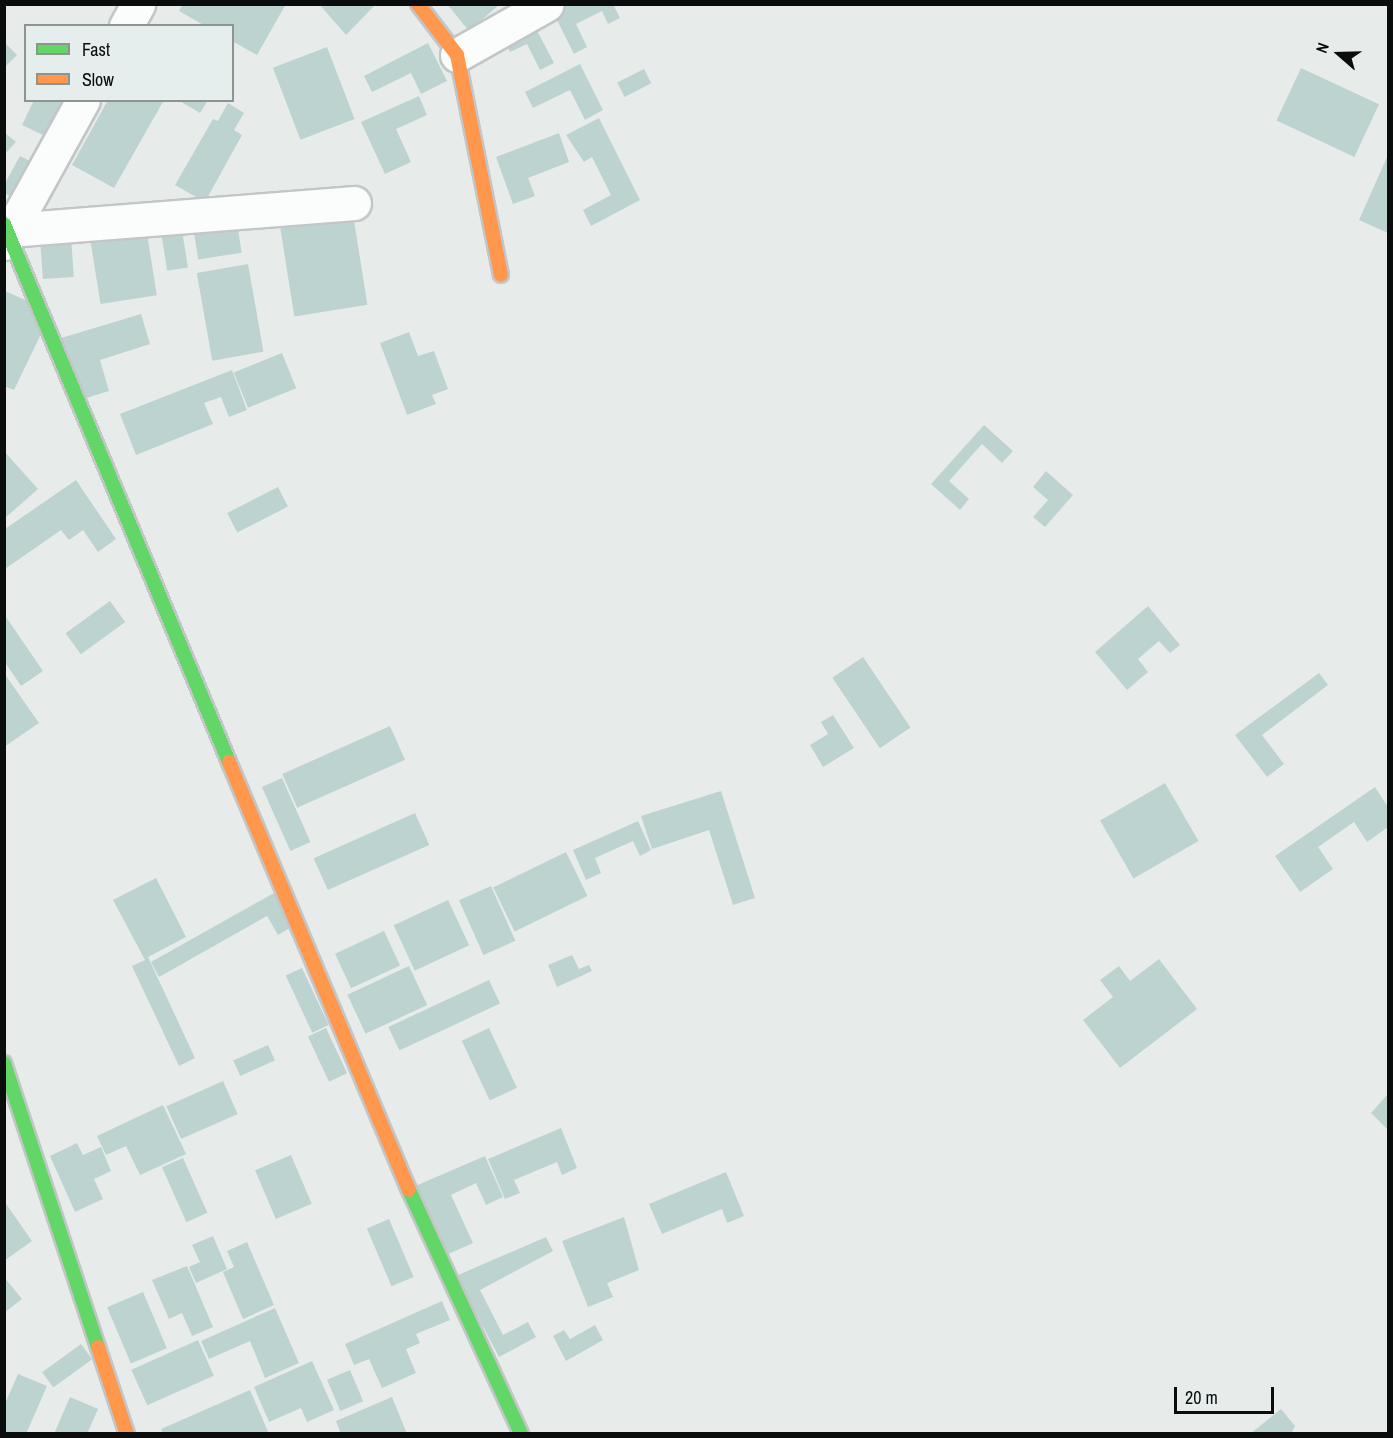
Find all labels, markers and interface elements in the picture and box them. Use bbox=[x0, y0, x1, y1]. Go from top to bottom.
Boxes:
legend bbox=[24, 24, 234, 102]
north arrow bbox=[1309, 24, 1369, 84]
text: Fast bbox=[82, 37, 110, 62]
text: N bbox=[1310, 40, 1334, 56]
text: Slow bbox=[82, 67, 114, 92]
scale bar bbox=[1177, 1375, 1278, 1413]
text: 20 m bbox=[1185, 1385, 1218, 1410]

